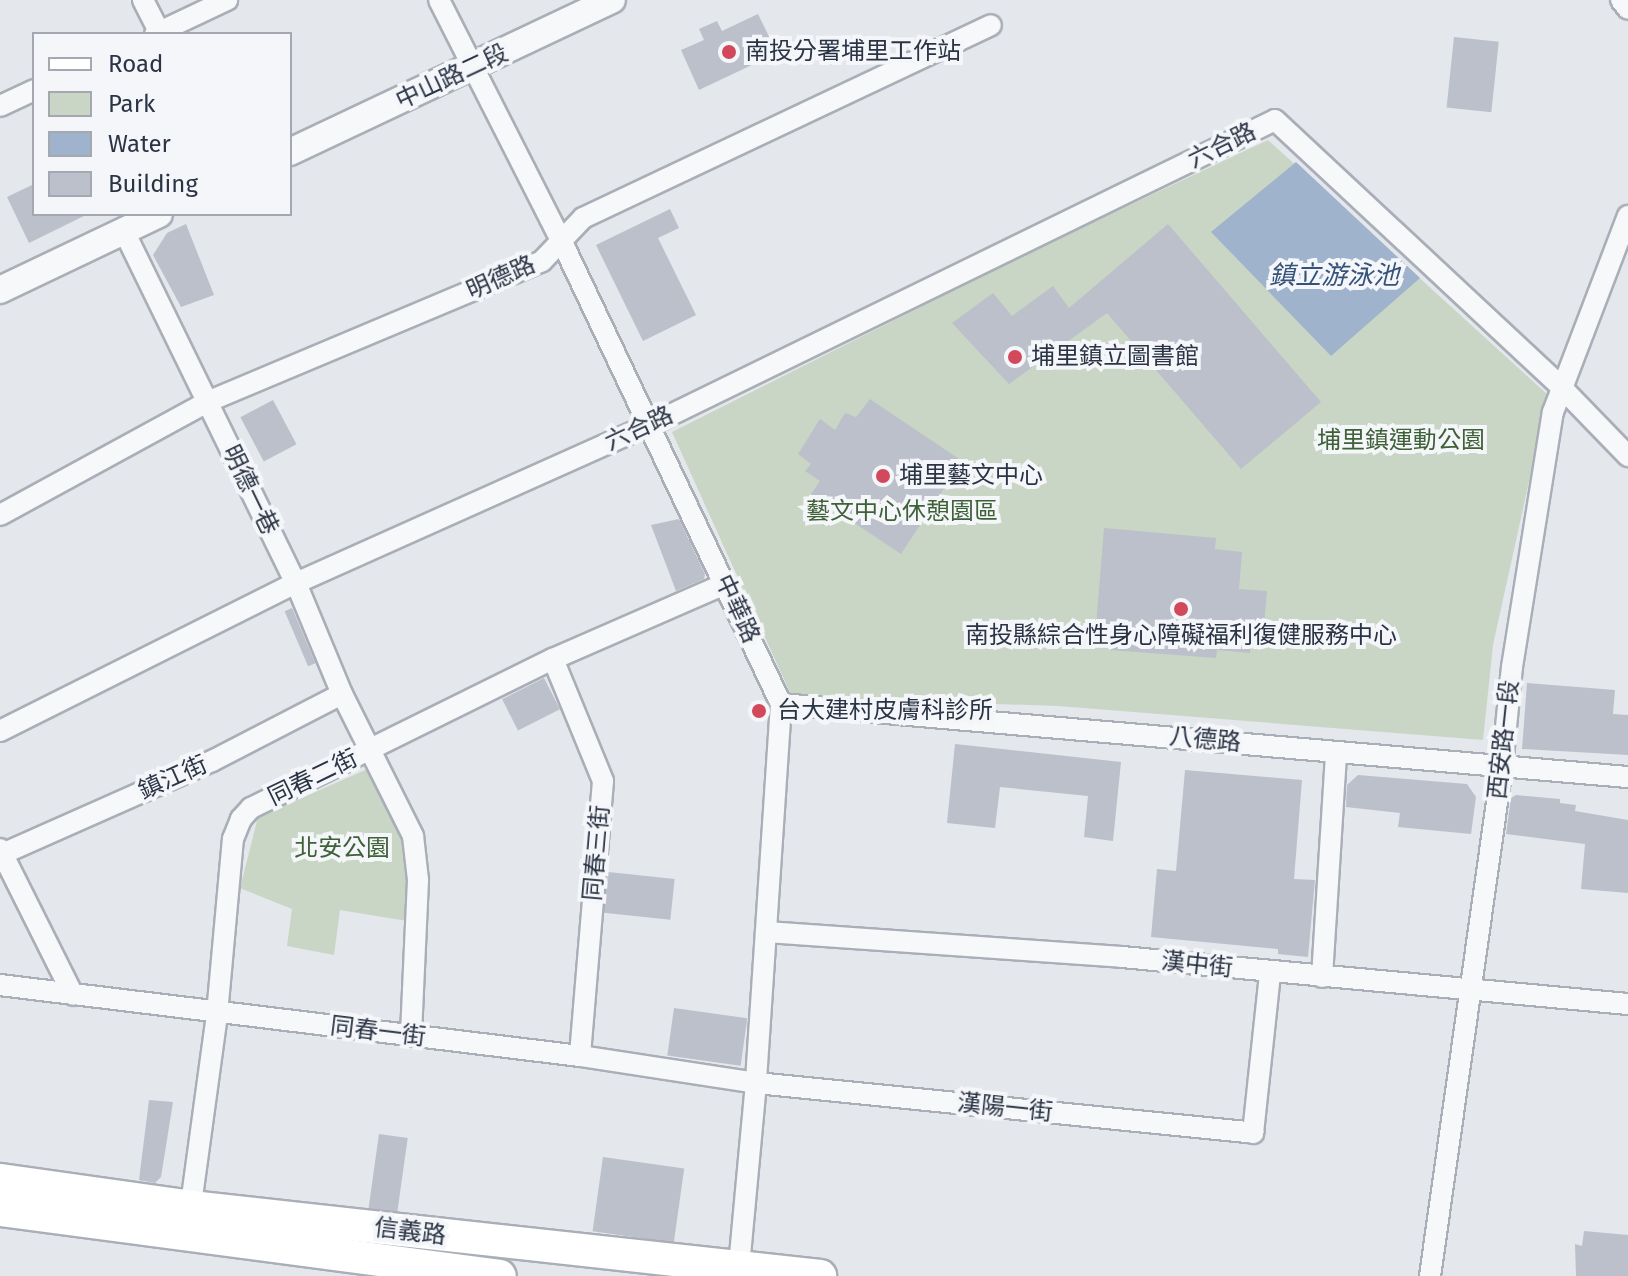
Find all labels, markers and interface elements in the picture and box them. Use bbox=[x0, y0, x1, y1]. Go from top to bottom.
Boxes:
legend bbox=[32, 32, 292, 216]
place label: 南投分署埔里工作站 bbox=[745, 38, 961, 66]
street label: 中山路二段 bbox=[392, 39, 512, 115]
marker: 南投分署埔里工作站 bbox=[720, 43, 738, 61]
text: Road bbox=[108, 50, 163, 78]
text: Park bbox=[108, 90, 155, 118]
street label: 六合路 bbox=[1183, 117, 1261, 175]
text: Water bbox=[108, 130, 171, 158]
text: Building bbox=[108, 170, 198, 198]
street label: 明德路 bbox=[462, 250, 540, 306]
water label: 鎮立游泳池 bbox=[1269, 260, 1399, 292]
place label: 埔里鎮立圖書館 bbox=[1031, 343, 1199, 371]
marker: 埔里鎮立圖書館 bbox=[1006, 348, 1024, 366]
street label: 六合路 bbox=[600, 401, 678, 457]
park label: 埔里鎮運動公園 bbox=[1317, 427, 1485, 455]
street label: 明德一巷 bbox=[216, 441, 284, 539]
place label: 埔里藝文中心 bbox=[899, 462, 1043, 490]
marker: 埔里藝文中心 bbox=[874, 467, 892, 485]
park label: 藝文中心休憩園區 bbox=[806, 498, 998, 526]
street label: 中華路 bbox=[709, 570, 765, 648]
marker: 南投縣綜合性身心障礙福利復健服務中心 bbox=[1172, 600, 1190, 618]
place label: 南投縣綜合性身心障礙福利復健服務中心 bbox=[965, 622, 1397, 650]
street label: 西安路一段 bbox=[1483, 679, 1525, 801]
place label: 台大建村皮膚科診所 bbox=[777, 697, 993, 725]
marker: 台大建村皮膚科診所 bbox=[748, 700, 770, 722]
street label: 八德路 bbox=[1168, 723, 1242, 757]
street label: 同春二街 bbox=[264, 744, 362, 812]
street label: 鎮江街 bbox=[134, 750, 212, 806]
street label: 同春三街 bbox=[578, 804, 616, 902]
park label: 北安公園 bbox=[294, 835, 390, 863]
street label: 漢中街 bbox=[1160, 947, 1234, 983]
street label: 同春一街 bbox=[329, 1012, 427, 1052]
street label: 漢陽一街 bbox=[956, 1089, 1054, 1127]
street label: 信義路 bbox=[373, 1213, 447, 1251]

